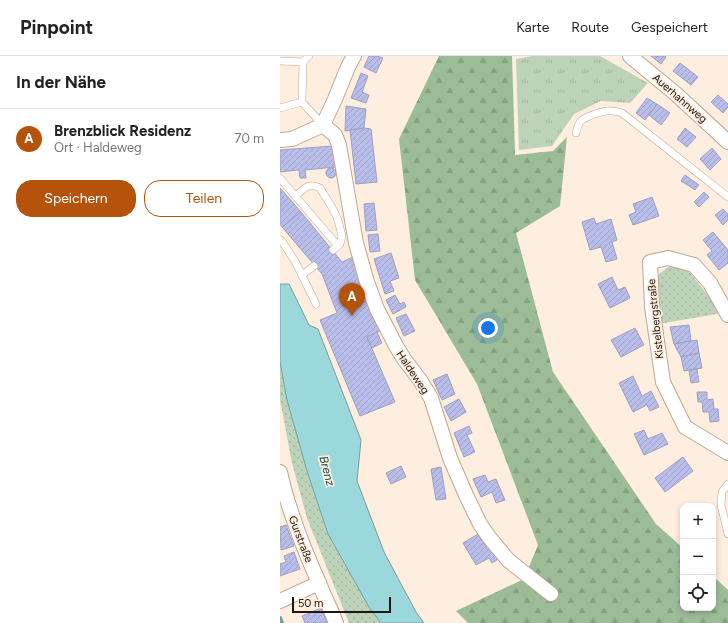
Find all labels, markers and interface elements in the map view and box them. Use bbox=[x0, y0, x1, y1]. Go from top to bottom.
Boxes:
text: Pinpoint bbox=[20, 16, 93, 39]
text: Karte bbox=[516, 19, 549, 36]
text: Route bbox=[571, 19, 609, 36]
text: Gespeichert bbox=[631, 19, 708, 36]
street label: Auerhahnweg bbox=[650, 71, 710, 126]
text: In der Nähe bbox=[16, 72, 106, 92]
text: Brenzblick Residenz bbox=[54, 122, 191, 140]
text: A bbox=[24, 131, 34, 146]
text: 70 m bbox=[234, 131, 264, 146]
text: Ort · Haldeweg bbox=[54, 140, 142, 155]
button: Speichern bbox=[16, 180, 136, 217]
button: Teilen bbox=[144, 180, 264, 217]
street label: Kistelbergstraße bbox=[645, 278, 666, 360]
pin: A bbox=[339, 283, 365, 316]
your location bbox=[478, 318, 498, 338]
street label: Haldeweg bbox=[393, 348, 432, 396]
water label: Brenz bbox=[316, 454, 338, 488]
map controls bbox=[680, 503, 716, 611]
button: + bbox=[680, 503, 716, 539]
street label: Gurstraße bbox=[286, 514, 315, 564]
button: − bbox=[680, 539, 716, 575]
button: locate bbox=[680, 575, 716, 611]
scale bar bbox=[292, 595, 391, 614]
text: 50 m bbox=[298, 597, 323, 610]

